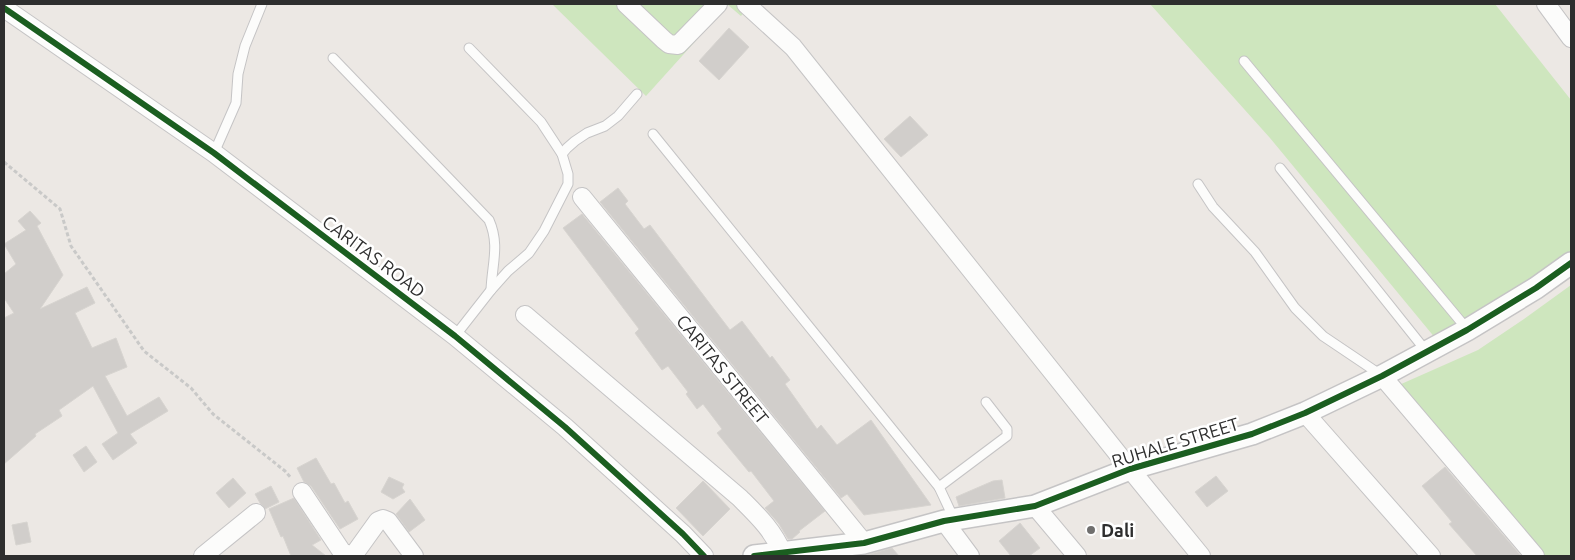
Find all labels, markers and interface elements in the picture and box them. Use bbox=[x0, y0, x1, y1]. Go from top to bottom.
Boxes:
street label: CARITAS ROAD bbox=[319, 211, 429, 301]
street label: CARITAS STREET bbox=[673, 310, 773, 428]
street label: RUHALE STREET bbox=[1109, 413, 1241, 471]
place label: Dali bbox=[1101, 520, 1134, 540]
marker: Dali bbox=[1085, 524, 1097, 536]

